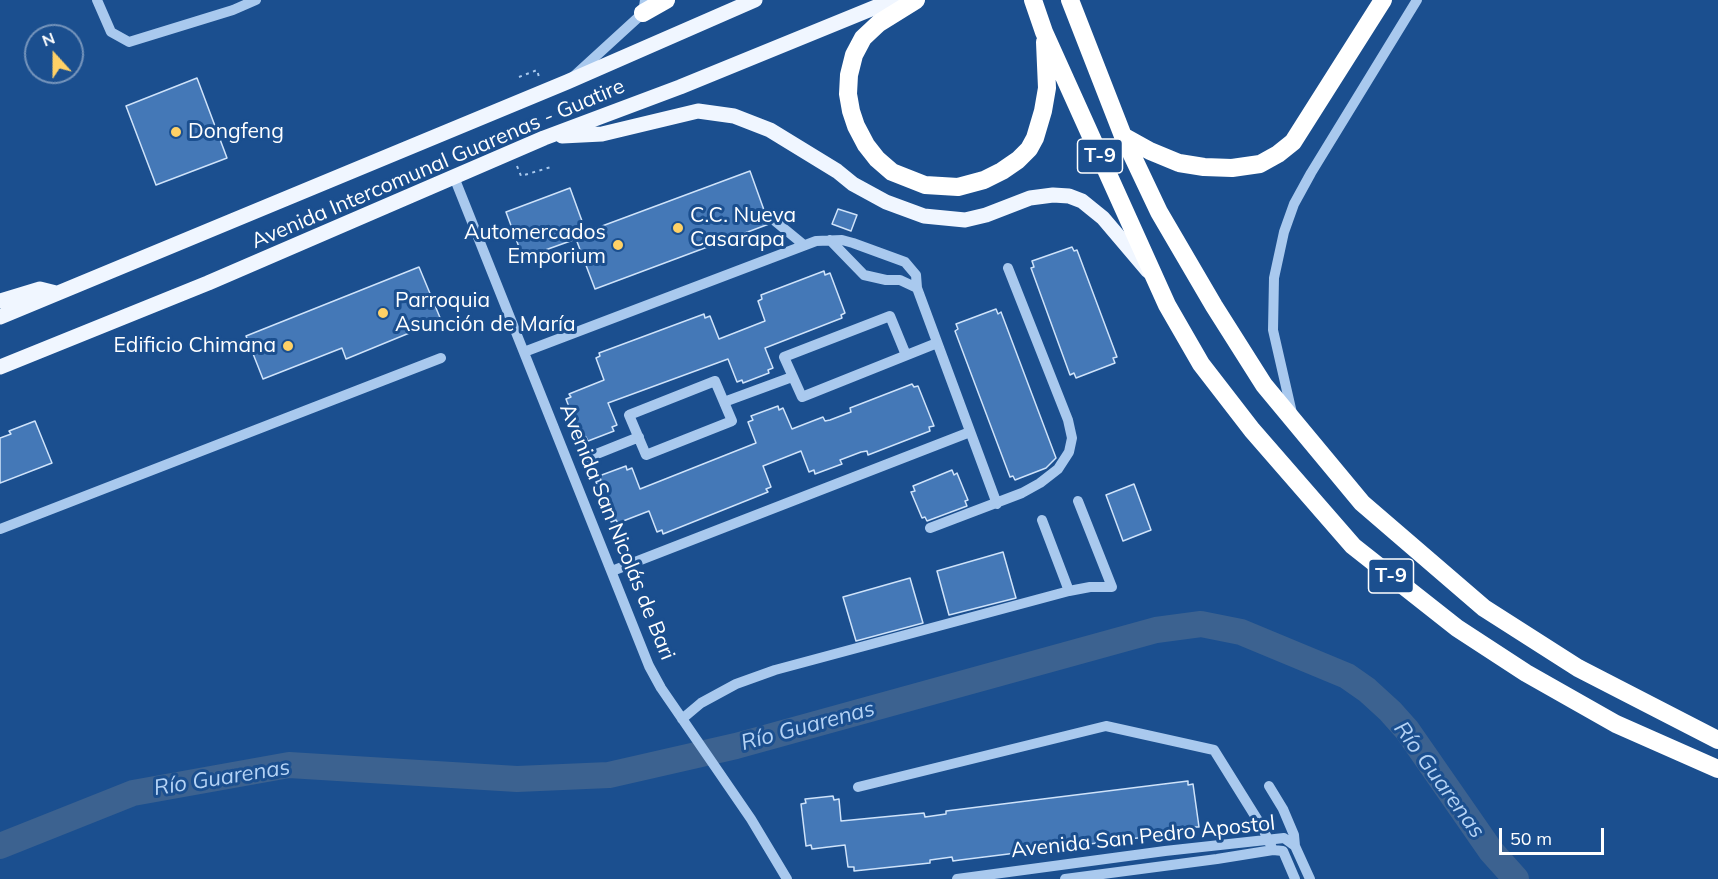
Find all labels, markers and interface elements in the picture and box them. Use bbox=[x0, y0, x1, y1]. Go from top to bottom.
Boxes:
north arrow bbox=[24, 24, 84, 84]
text: N bbox=[39, 28, 57, 51]
street label: Avenida Intercomunal Guarenas - Guatire bbox=[248, 74, 628, 254]
place label: Dongfeng bbox=[188, 119, 284, 145]
marker: Dongfeng bbox=[169, 125, 183, 139]
road number: T-9 bbox=[1078, 139, 1122, 173]
place label: C.C. Nueva Casarapa bbox=[690, 203, 796, 253]
place label: Automercados Emporium bbox=[464, 220, 606, 270]
marker: C.C. Nueva Casarapa bbox=[671, 221, 685, 235]
marker: Automercados Emporium bbox=[611, 238, 625, 252]
place label: Parroquia Asunción de María bbox=[395, 288, 576, 338]
marker: Parroquia Asunción de María bbox=[376, 306, 390, 320]
place label: Edificio Chimana bbox=[114, 333, 276, 359]
marker: Edificio Chimana bbox=[281, 339, 295, 353]
street label: Avenida San Nicolás de Bari bbox=[554, 400, 680, 664]
road number: T-9 bbox=[1368, 559, 1414, 593]
water label: Río Guarenas bbox=[738, 695, 878, 757]
water label: Río Guarenas bbox=[1388, 717, 1490, 843]
water label: Río Guarenas bbox=[152, 754, 292, 802]
street label: Avenida San Pedro Apostol bbox=[1010, 811, 1276, 863]
scale bar bbox=[1502, 816, 1607, 854]
text: 50 m bbox=[1510, 827, 1552, 850]

